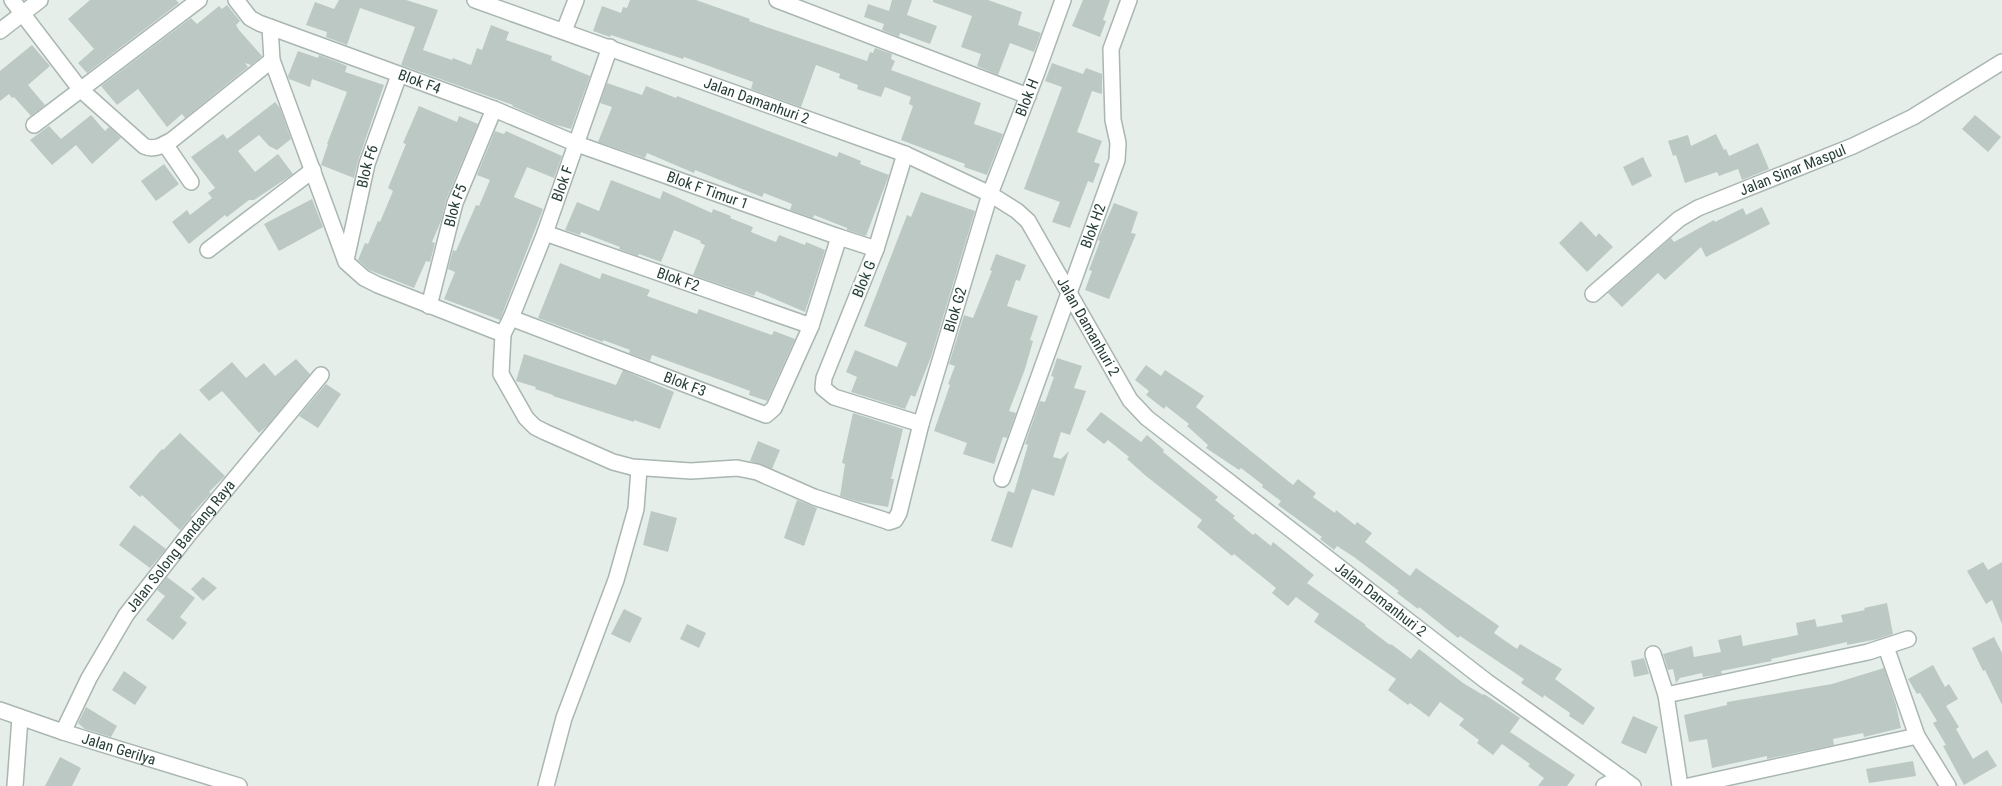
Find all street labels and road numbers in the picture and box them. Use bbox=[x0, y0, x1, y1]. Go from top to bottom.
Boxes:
street label: Blok F4 bbox=[396, 66, 443, 98]
street label: Jalan Damanhuri 2 bbox=[701, 74, 812, 128]
street label: Blok H bbox=[1012, 76, 1043, 119]
street label: Jalan Sinar Maspul bbox=[1737, 141, 1848, 199]
street label: Blok F6 bbox=[353, 142, 382, 190]
street label: Blok F bbox=[548, 163, 577, 204]
street label: Blok F Timur 1 bbox=[665, 168, 751, 213]
street label: Blok F5 bbox=[440, 181, 471, 229]
street label: Blok H2 bbox=[1077, 201, 1110, 251]
street label: Blok G bbox=[848, 258, 880, 300]
street label: Blok F2 bbox=[654, 264, 702, 295]
street label: Jalan Damanhuri 2 bbox=[1053, 274, 1123, 379]
street label: Blok G2 bbox=[940, 285, 971, 334]
street label: Blok F3 bbox=[661, 368, 709, 400]
street label: Jalan Solong Bandang Raya bbox=[123, 476, 239, 616]
street label: Jalan Damanhuri 2 bbox=[1331, 558, 1430, 640]
street label: Jalan Gerilya bbox=[79, 729, 158, 769]

